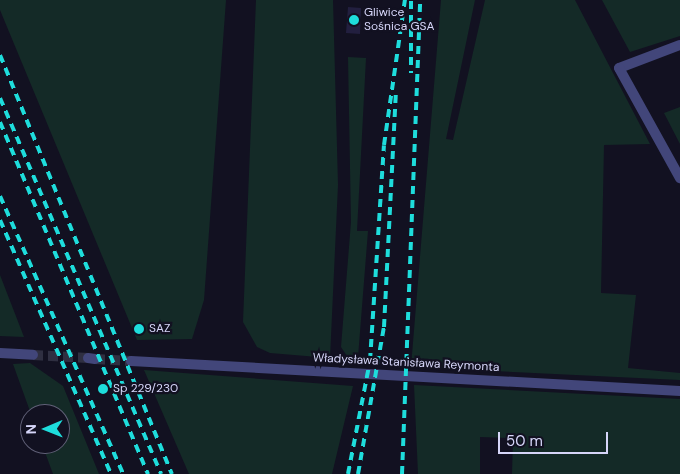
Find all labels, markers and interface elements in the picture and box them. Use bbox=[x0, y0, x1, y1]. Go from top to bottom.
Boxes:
place label: Gliwice Sośnica GSA bbox=[364, 6, 434, 34]
marker: Gliwice Sośnica GSA bbox=[348, 14, 360, 26]
place label: SAZ bbox=[149, 322, 170, 336]
marker: SAZ bbox=[133, 323, 145, 335]
street label: Władysława Stanisława Reymonta bbox=[312, 351, 500, 375]
place label: Sp 229/230 bbox=[113, 382, 178, 396]
marker: Sp 229/230 bbox=[97, 383, 109, 395]
north arrow bbox=[20, 404, 70, 454]
scale bar bbox=[500, 422, 610, 454]
text: N bbox=[22, 424, 40, 435]
text: 50 m bbox=[506, 431, 543, 451]

